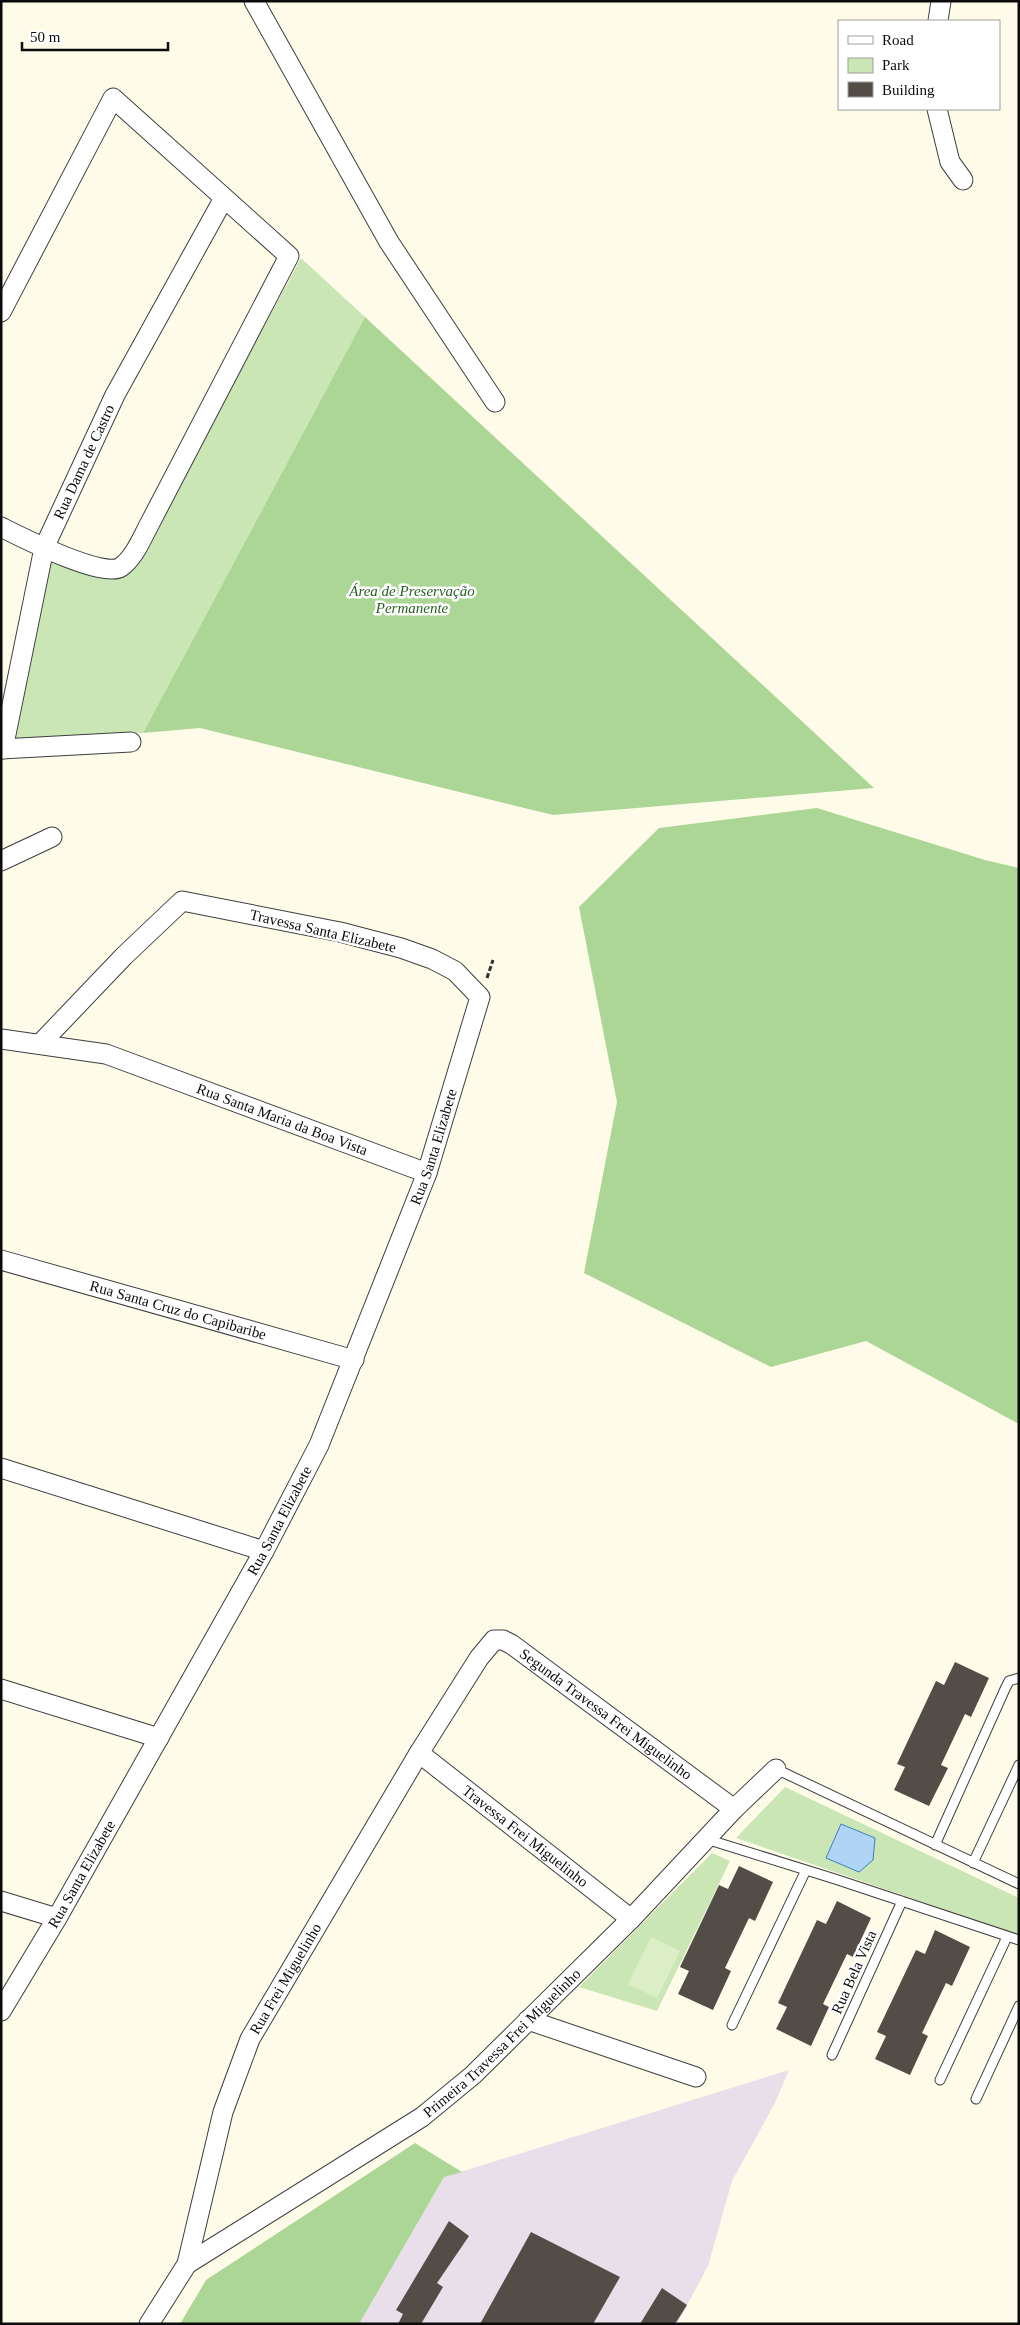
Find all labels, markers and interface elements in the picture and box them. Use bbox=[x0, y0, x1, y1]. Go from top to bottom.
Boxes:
scale bar bbox=[22, 20, 169, 52]
legend bbox=[838, 20, 1000, 110]
text: 50 m bbox=[30, 29, 61, 45]
text: Road bbox=[882, 32, 914, 48]
text: Park bbox=[882, 57, 910, 73]
text: Building bbox=[882, 82, 935, 98]
street label: Rua Dama de Castro bbox=[50, 402, 117, 522]
park label: Área de Preservação Permanente bbox=[348, 583, 475, 616]
street label: Travessa Santa Elizabete bbox=[248, 906, 398, 956]
street label: Rua Santa Maria da Boa Vista bbox=[195, 1080, 370, 1158]
street label: Rua Santa Elizabete bbox=[407, 1087, 460, 1207]
street label: Rua Santa Cruz do Capibaribe bbox=[88, 1278, 268, 1343]
street label: Rua Santa Elizabete bbox=[244, 1463, 315, 1578]
street label: Segunda Travessa Frei Miguelinho bbox=[517, 1645, 695, 1783]
street label: Travessa Frei Miguelinho bbox=[460, 1782, 591, 1890]
street label: Rua Santa Elizabete bbox=[45, 1817, 119, 1931]
street label: Rua Frei Miguelinho bbox=[247, 1921, 324, 2037]
street label: Rua Bela Vista bbox=[828, 1927, 880, 2016]
street label: Primeira Travessa Frei Miguelinho bbox=[420, 1966, 584, 2121]

